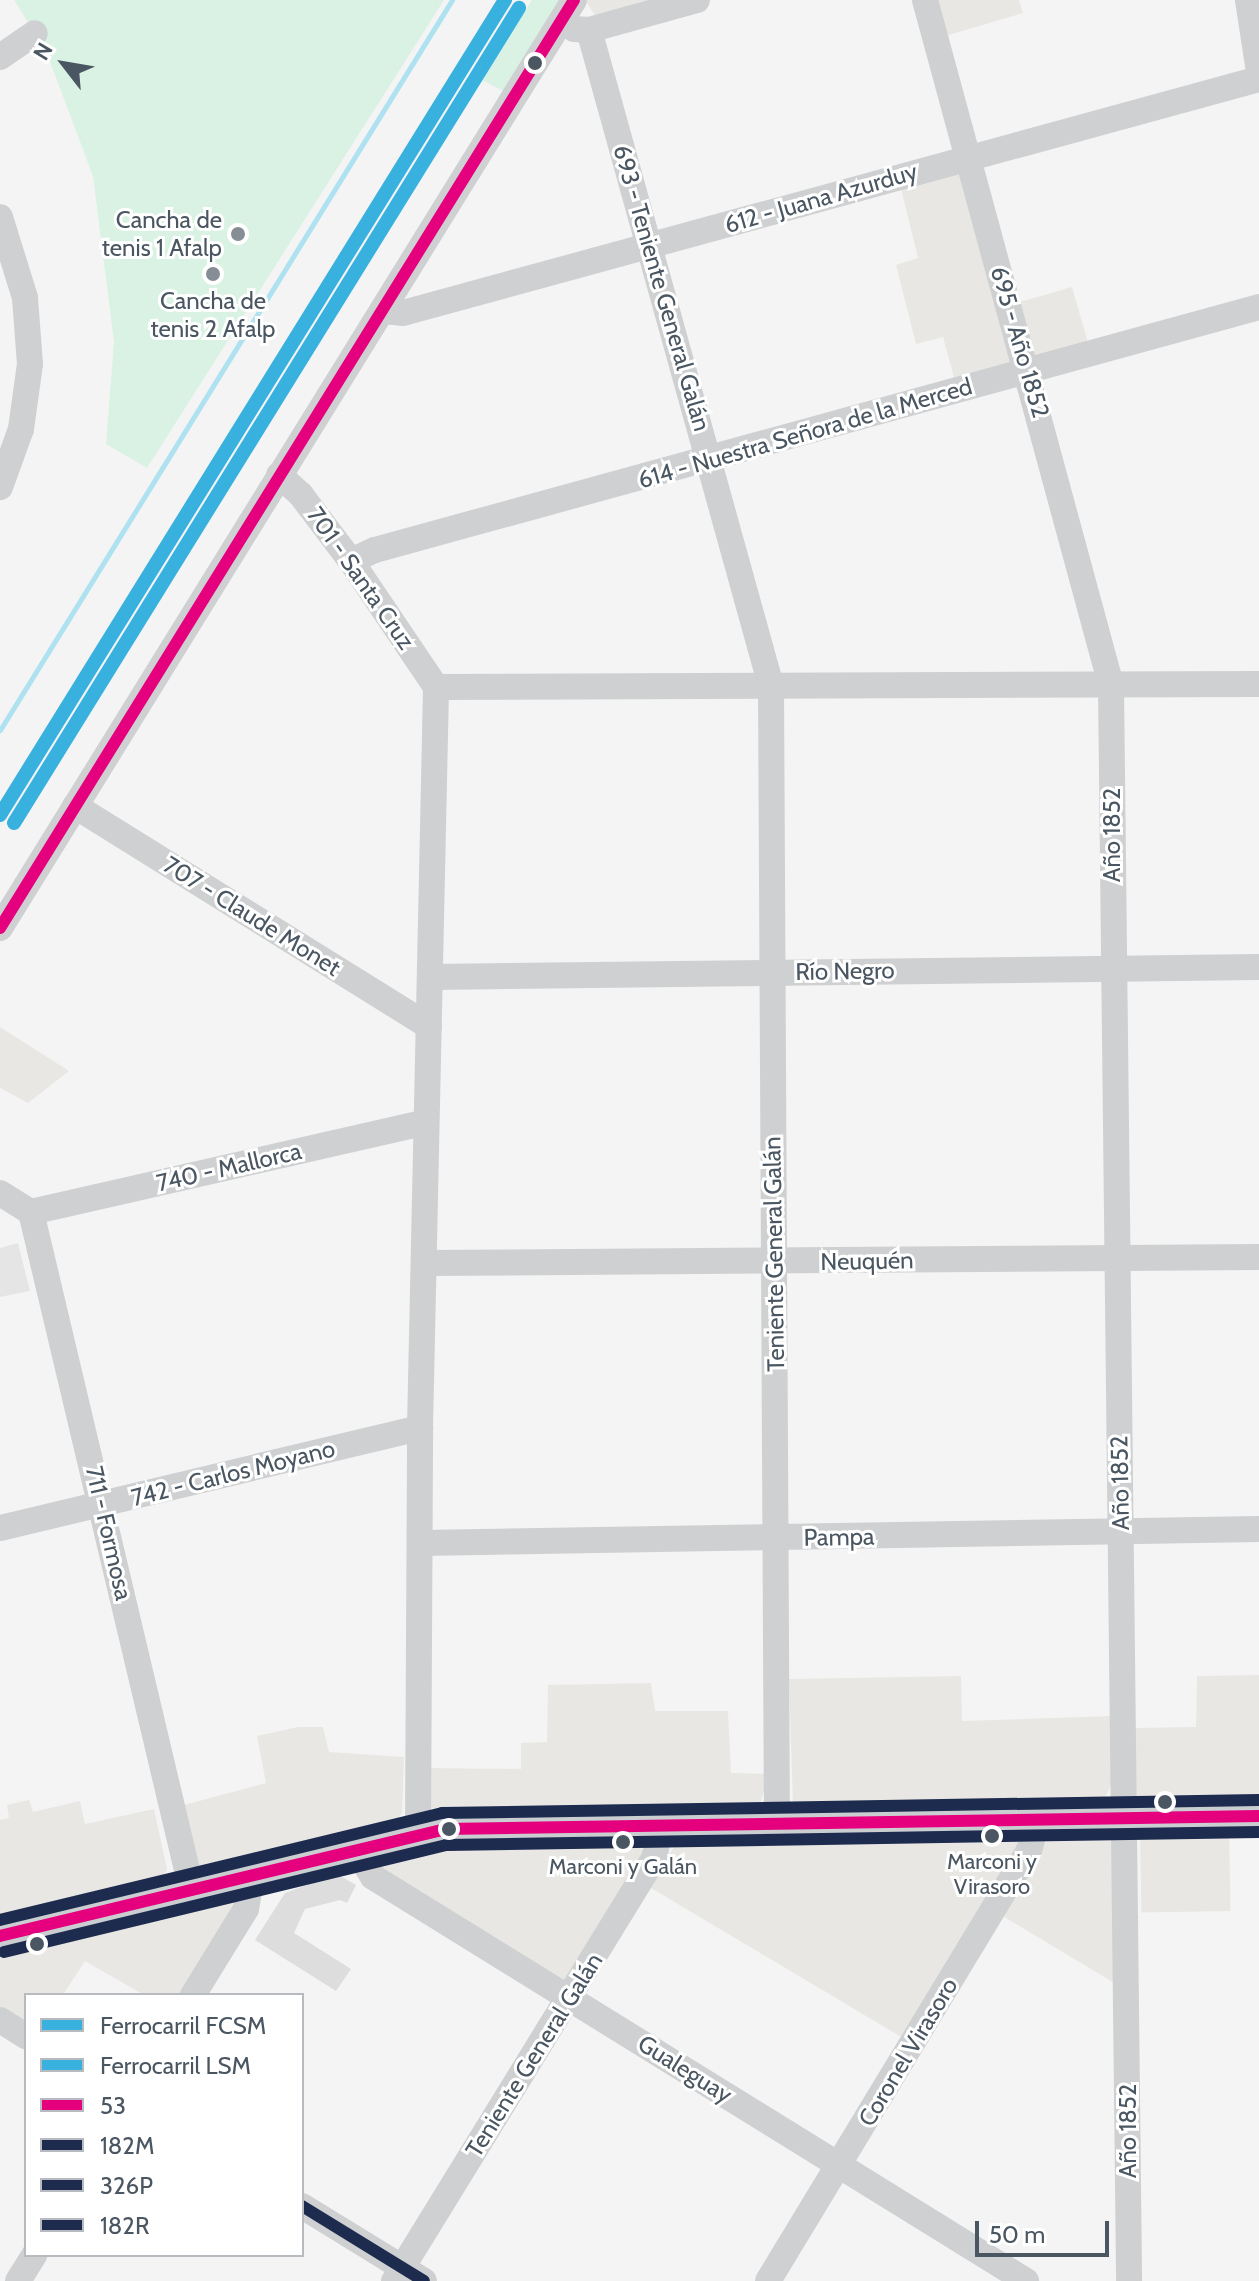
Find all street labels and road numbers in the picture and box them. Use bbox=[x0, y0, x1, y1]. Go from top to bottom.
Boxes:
street label: 693 - Teniente General Galán bbox=[607, 142, 717, 434]
street label: 612 - Juana Azurduy bbox=[721, 157, 921, 239]
street label: 695 - Año 1852 bbox=[985, 263, 1055, 421]
street label: 614 - Nuestra Señora de la Merced bbox=[635, 371, 975, 495]
street label: 701 - Santa Cruz bbox=[301, 501, 421, 655]
street label: Año 1852 bbox=[1098, 788, 1126, 882]
street label: 707 - Claude Monet bbox=[158, 850, 346, 982]
street label: Río Negro bbox=[795, 956, 895, 986]
street label: 740 - Mallorca bbox=[154, 1136, 304, 1198]
street label: Teniente General Galán bbox=[758, 1136, 790, 1372]
street label: Neuquén bbox=[820, 1246, 914, 1276]
street label: 742 - Carlos Moyano bbox=[128, 1434, 338, 1512]
street label: Año 1852 bbox=[1105, 1435, 1135, 1531]
street label: 711 - Formosa bbox=[80, 1463, 138, 1603]
street label: Pampa bbox=[803, 1522, 875, 1552]
street label: Teniente General Galán bbox=[459, 1948, 609, 2162]
street label: Coronel Virasoro bbox=[852, 1972, 964, 2132]
street label: Gualeguay bbox=[633, 2029, 737, 2109]
street label: Año 1852 bbox=[1114, 2084, 1142, 2178]

